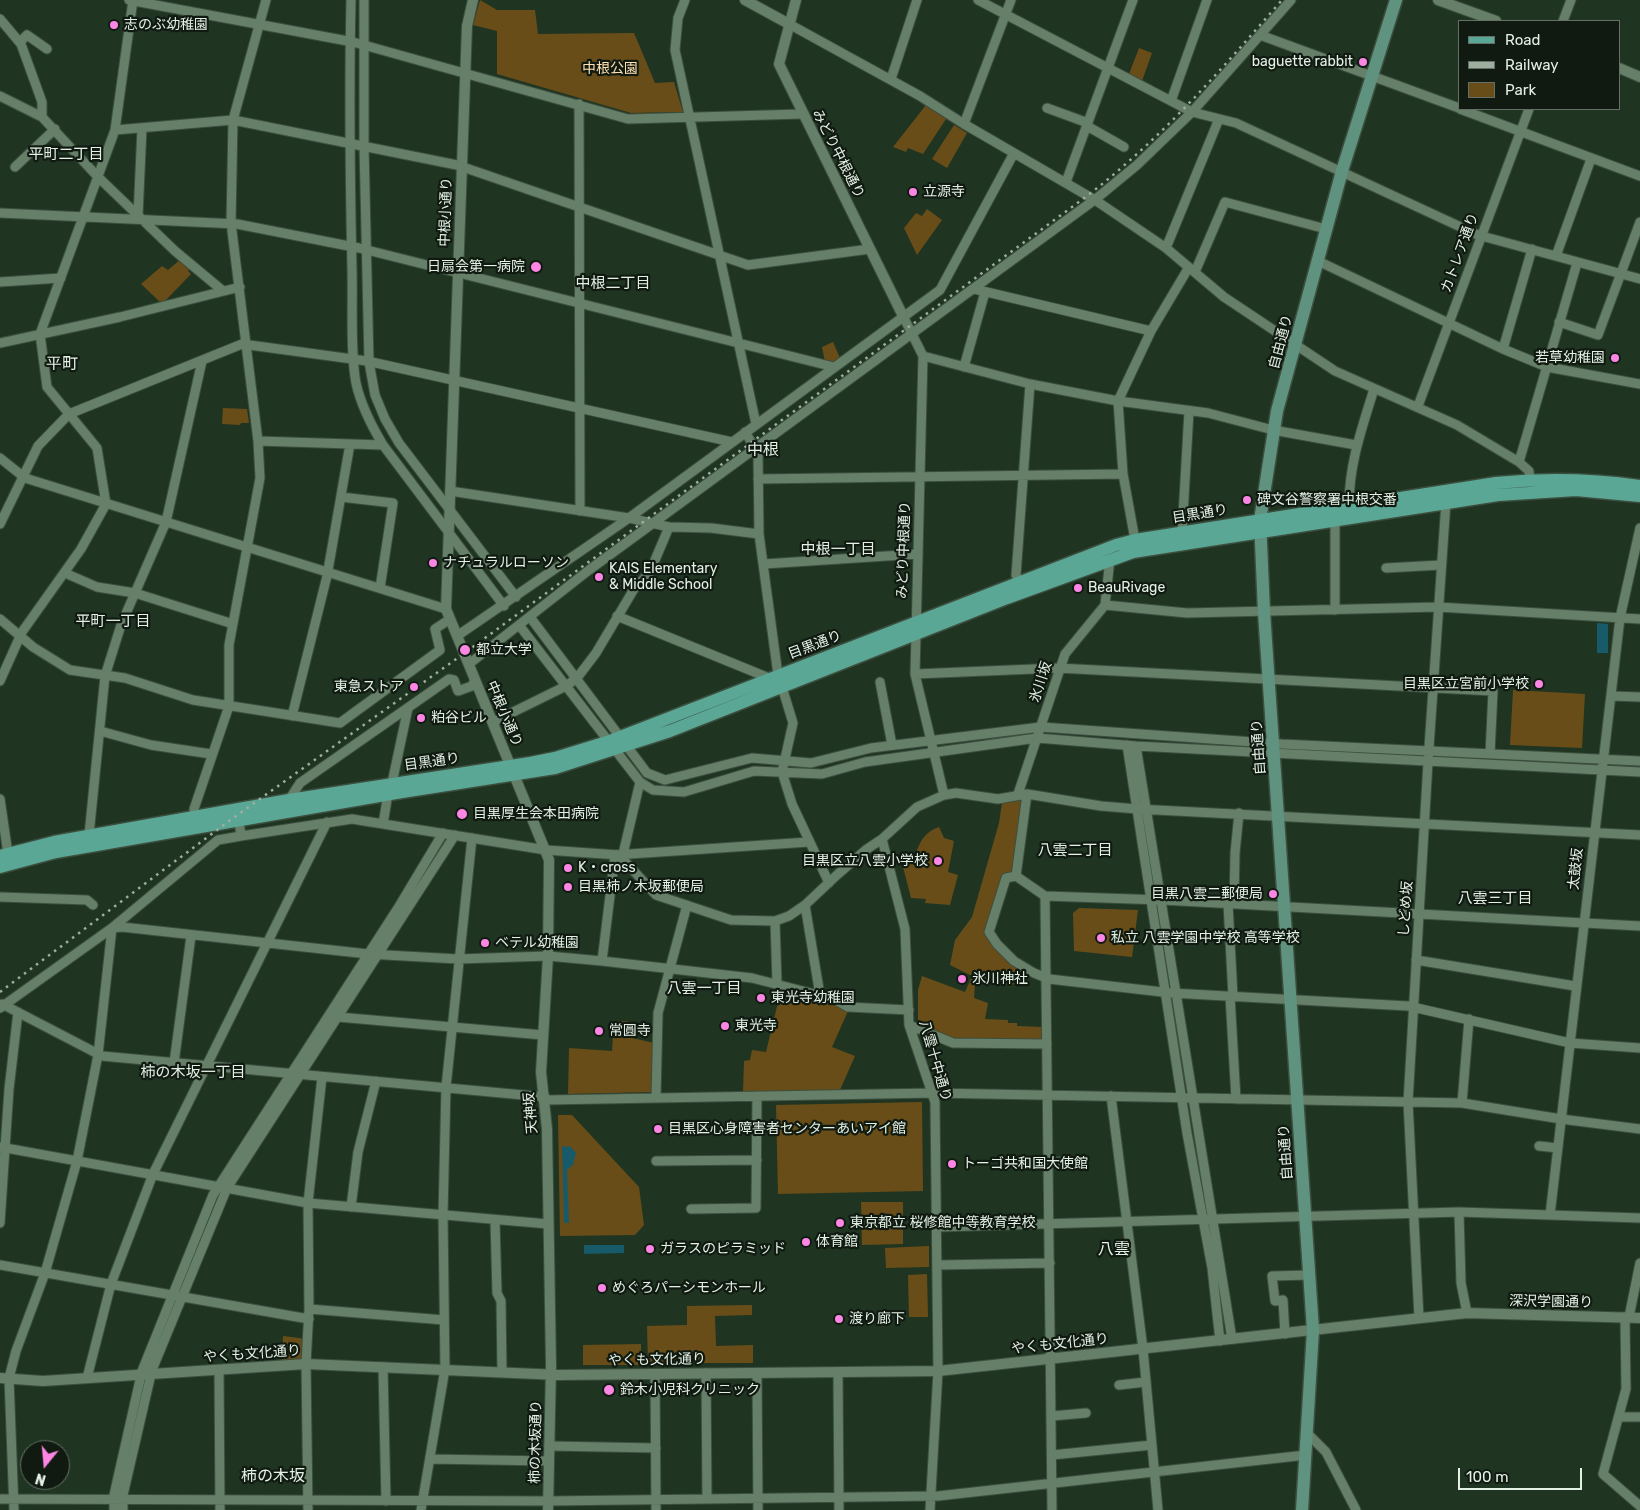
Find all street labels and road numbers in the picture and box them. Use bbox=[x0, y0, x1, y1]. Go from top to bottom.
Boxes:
street label: みどり中根通り bbox=[808, 107, 868, 201]
street label: 中根小通り bbox=[436, 177, 456, 247]
street label: カトレア通り bbox=[1438, 211, 1482, 295]
street label: 自由通り bbox=[1266, 313, 1296, 371]
street label: みどり中根通り bbox=[894, 501, 914, 599]
street label: 目黒通り bbox=[1171, 501, 1229, 527]
street label: 目黒通り bbox=[786, 627, 844, 663]
street label: 氷川坂 bbox=[1027, 659, 1055, 705]
street label: 中根小通り bbox=[483, 679, 525, 749]
street label: 自由通り bbox=[1249, 718, 1269, 776]
street label: 目黒通り bbox=[403, 750, 461, 774]
street label: 太鼓坂 bbox=[1565, 847, 1587, 891]
street label: しどめ坂 bbox=[1396, 880, 1416, 938]
street label: 八雲十中通り bbox=[915, 1018, 955, 1104]
street label: 天神坂 bbox=[521, 1091, 541, 1135]
street label: 自由通り bbox=[1276, 1123, 1296, 1181]
street label: 深沢学園通り bbox=[1509, 1293, 1593, 1311]
street label: やくも文化通り bbox=[1010, 1331, 1110, 1357]
street label: やくも文化通り bbox=[203, 1342, 301, 1366]
street label: やくも文化通り bbox=[608, 1351, 706, 1369]
street label: 柿の木坂通り bbox=[527, 1400, 545, 1484]

